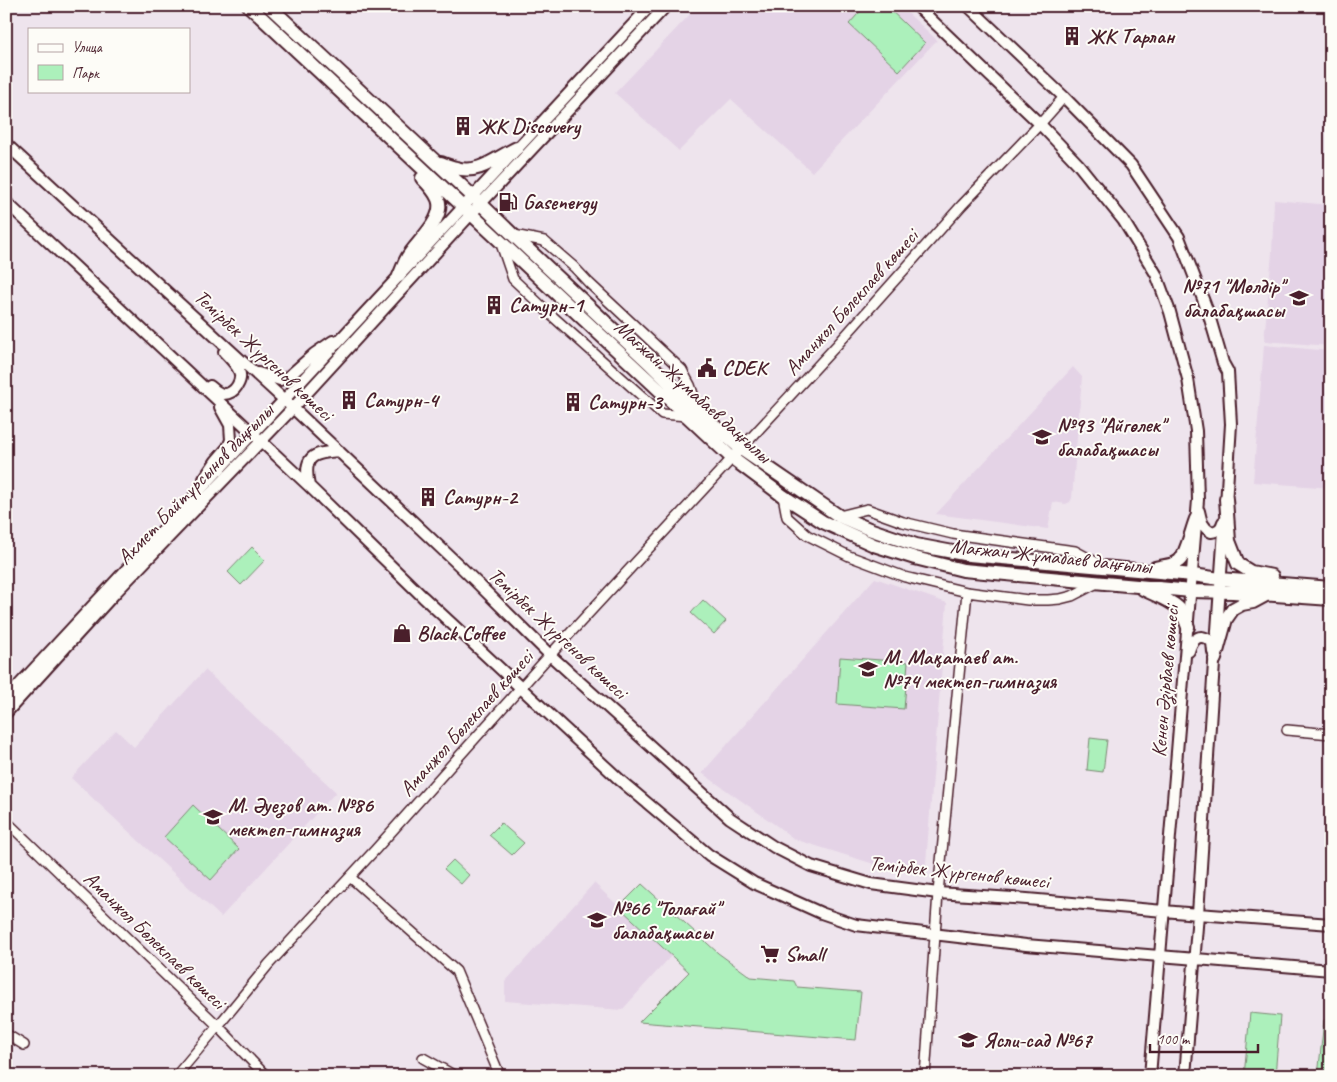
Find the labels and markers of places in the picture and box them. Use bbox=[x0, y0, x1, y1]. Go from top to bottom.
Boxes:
place label: ЖК Тарлан bbox=[1087, 23, 1176, 49]
building icon: ЖК Тарлан bbox=[1061, 25, 1083, 47]
place label: ЖК Discovery bbox=[478, 113, 582, 140]
building icon: ЖК Discovery bbox=[452, 115, 474, 137]
place label: Gasenergy bbox=[523, 189, 598, 216]
fuel station icon: Gasenergy bbox=[497, 191, 519, 213]
place label: №71 "Мөлдір" балабақшасы bbox=[1182, 273, 1289, 323]
school or university icon: №71 "Мөлдір" балабақшасы bbox=[1288, 287, 1310, 309]
place label: Сатурн-1 bbox=[509, 292, 586, 319]
building icon: Сатурн-1 bbox=[483, 294, 505, 316]
place label: CDEK bbox=[722, 355, 771, 381]
public building icon: CDEK bbox=[696, 357, 718, 379]
place label: Сатурн-4 bbox=[364, 387, 441, 414]
building icon: Сатурн-4 bbox=[338, 389, 360, 411]
place label: Сатурн-3 bbox=[588, 389, 665, 416]
building icon: Сатурн-3 bbox=[562, 391, 584, 413]
place label: №93 "Айгөлек" балабақшасы bbox=[1057, 412, 1170, 462]
school or university icon: №93 "Айгөлек" балабақшасы bbox=[1031, 426, 1053, 448]
place label: Сатурн-2 bbox=[443, 484, 520, 511]
building icon: Сатурн-2 bbox=[417, 486, 439, 508]
place label: Black Coffee bbox=[417, 620, 506, 646]
shop icon: Black Coffee bbox=[391, 622, 413, 644]
place label: М. Мақатаев ат. №74 мектеп-гимназия bbox=[883, 644, 1057, 695]
school or university icon: М. Мақатаев ат. №74 мектеп-гимназия bbox=[857, 658, 879, 680]
place label: М. Әуезов ат. №86 мектеп-гимназия bbox=[228, 792, 375, 843]
school or university icon: М. Әуезов ат. №86 мектеп-гимназия bbox=[202, 806, 224, 828]
place label: №66 "Толағай" балабақшасы bbox=[612, 895, 725, 945]
school or university icon: №66 "Толағай" балабақшасы bbox=[586, 909, 608, 931]
place label: Small bbox=[785, 941, 828, 967]
supermarket icon: Small bbox=[759, 943, 781, 965]
place label: Ясли-сад №67 bbox=[983, 1027, 1094, 1053]
school or university icon: Ясли-сад №67 bbox=[957, 1029, 979, 1051]

